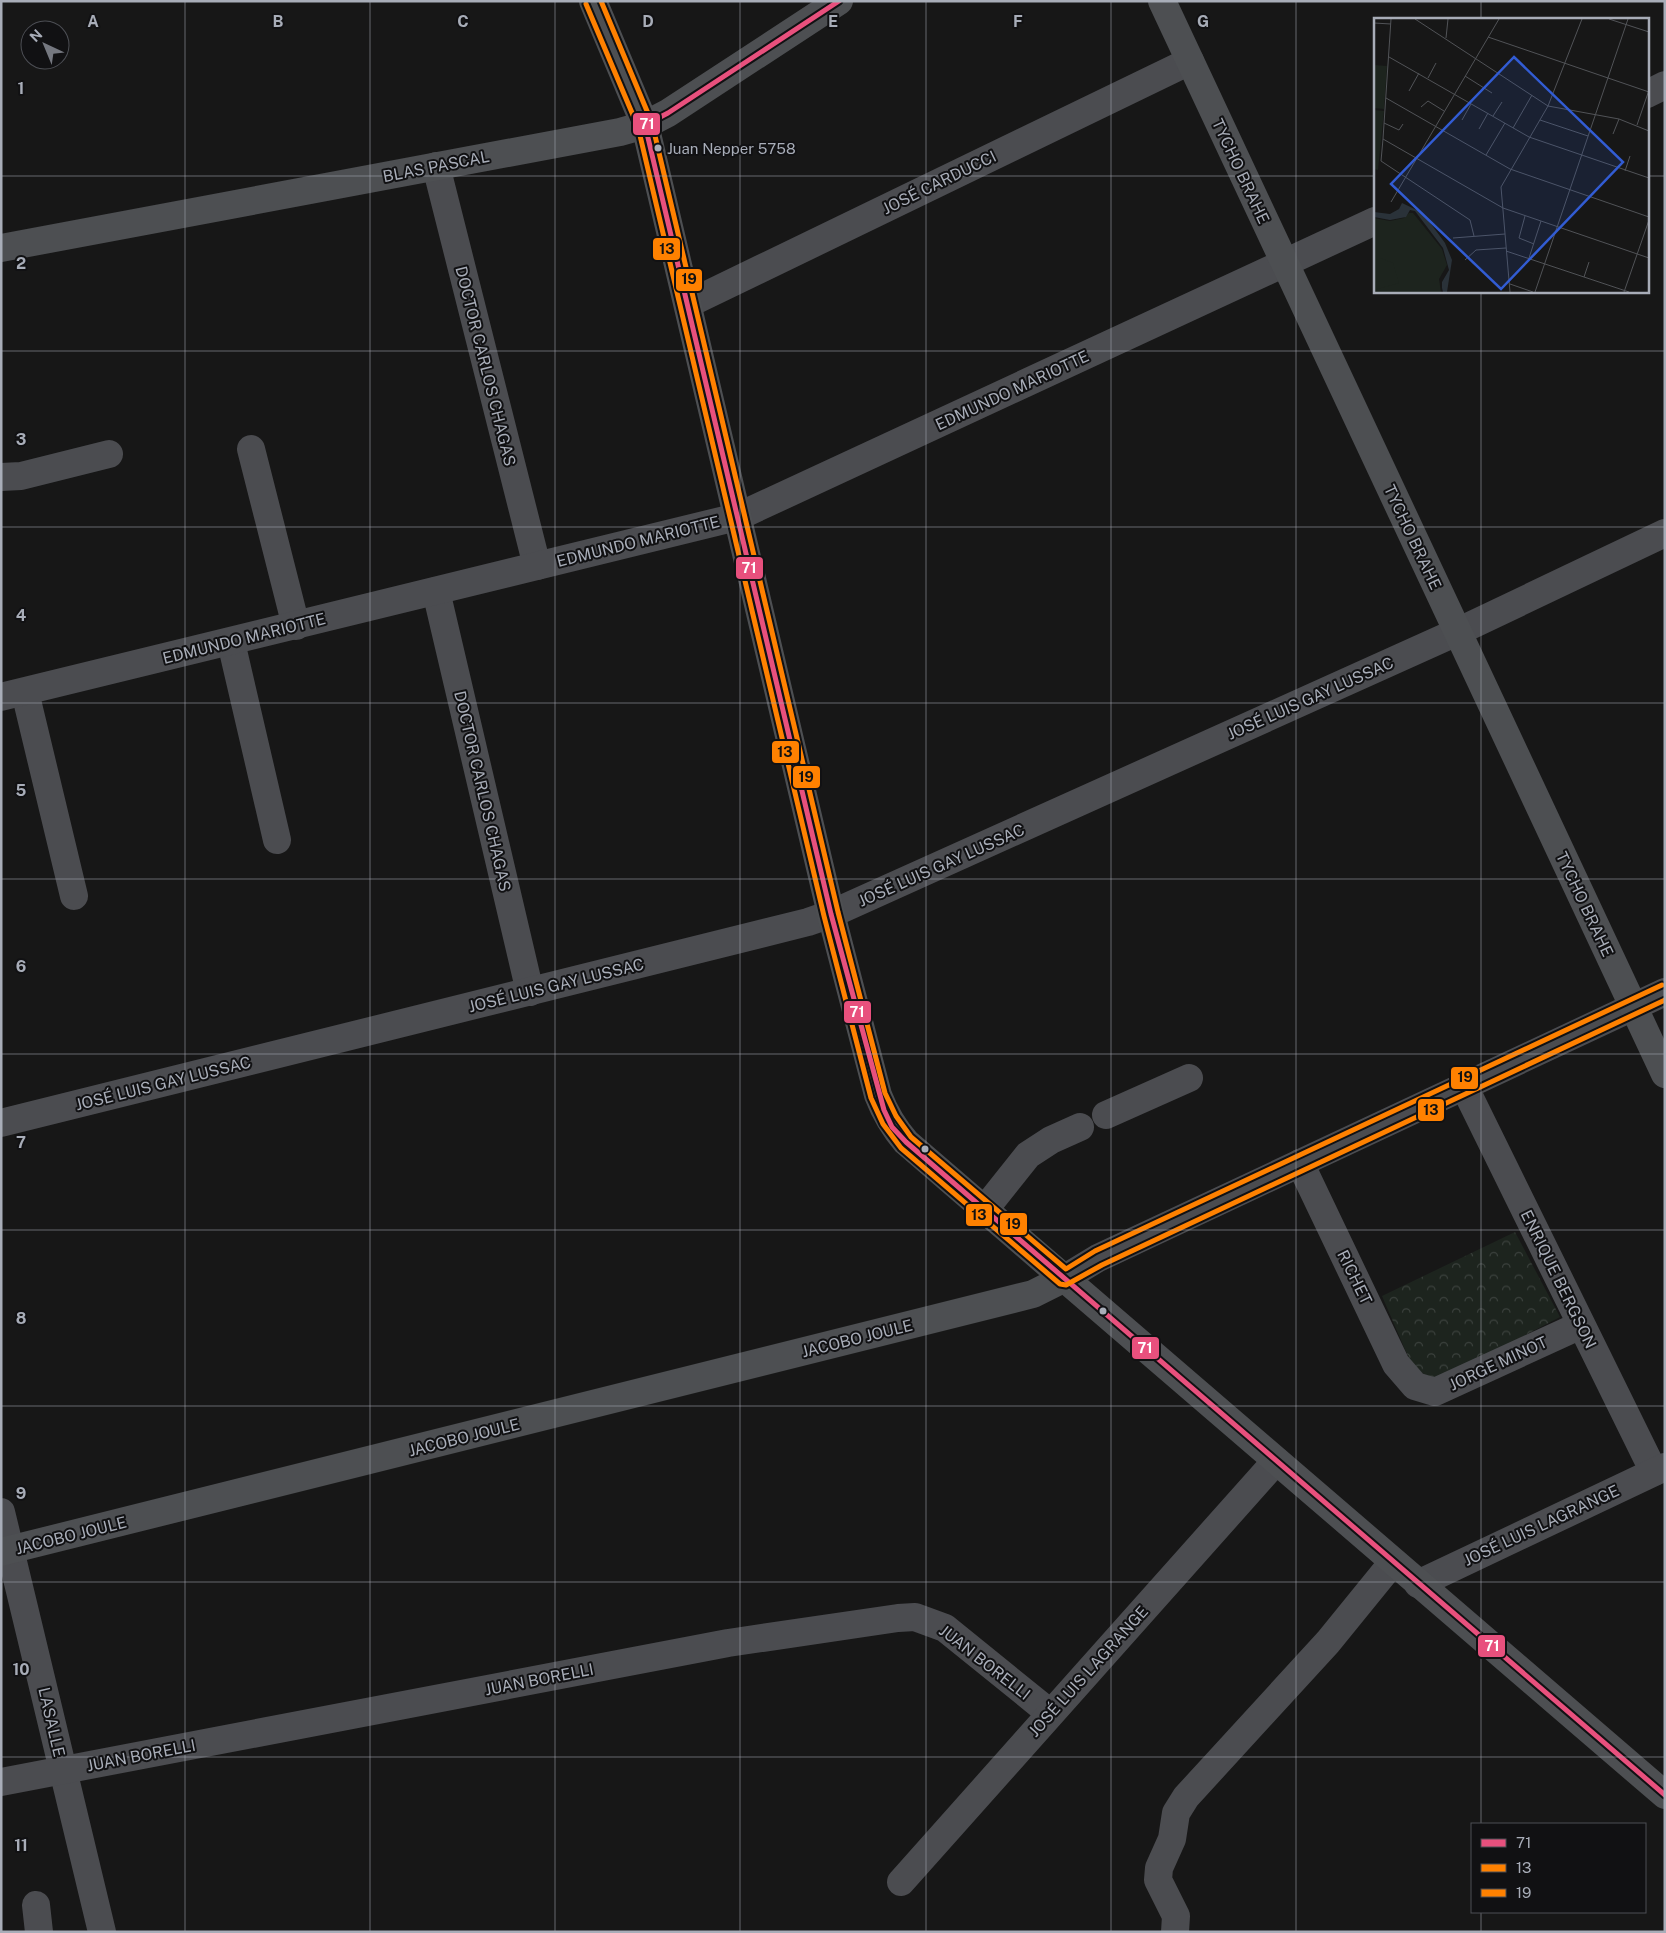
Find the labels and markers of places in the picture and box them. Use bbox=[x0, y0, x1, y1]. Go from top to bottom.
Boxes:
place label: Juan Nepper 5758 bbox=[667, 140, 796, 157]
marker: Juan Nepper 5758 bbox=[653, 143, 663, 153]
unlabelled marker bbox=[920, 1144, 930, 1154]
unlabelled marker bbox=[1098, 1306, 1108, 1316]

